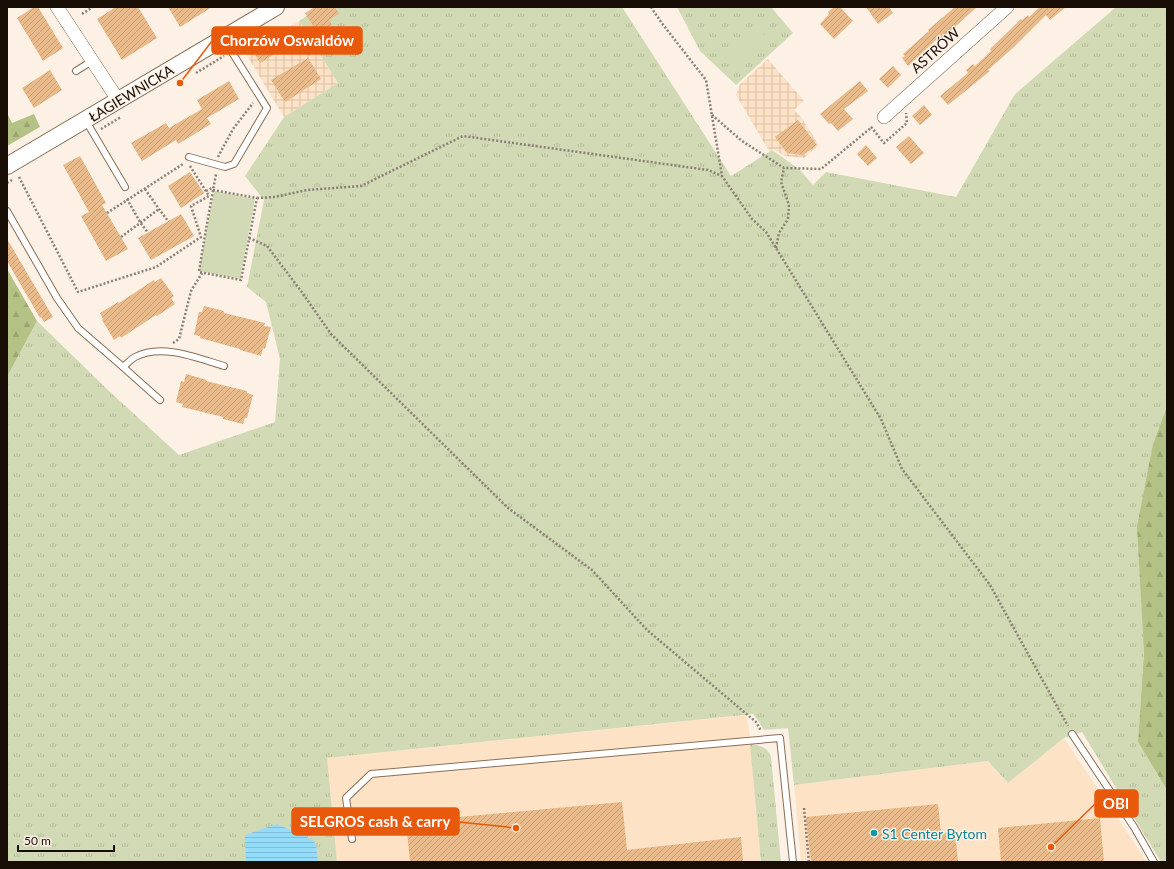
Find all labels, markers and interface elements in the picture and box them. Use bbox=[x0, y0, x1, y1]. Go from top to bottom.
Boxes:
street label: ASTRÓW bbox=[907, 23, 963, 76]
callout: Chorzów Oswaldów bbox=[212, 27, 362, 54]
text: Chorzów Oswaldów bbox=[220, 31, 354, 49]
street label: ŁAGIEWNICKA bbox=[85, 61, 177, 125]
callout: OBI bbox=[1095, 790, 1138, 817]
text: OBI bbox=[1103, 794, 1129, 812]
callout: SELGROS cash & carry bbox=[292, 808, 459, 835]
text: SELGROS cash & carry bbox=[300, 812, 450, 830]
place label: S1 Center Bytom bbox=[882, 825, 987, 842]
scale bar bbox=[18, 827, 114, 853]
marker: S1 Center Bytom bbox=[869, 828, 879, 838]
text: 50 m bbox=[24, 833, 51, 848]

